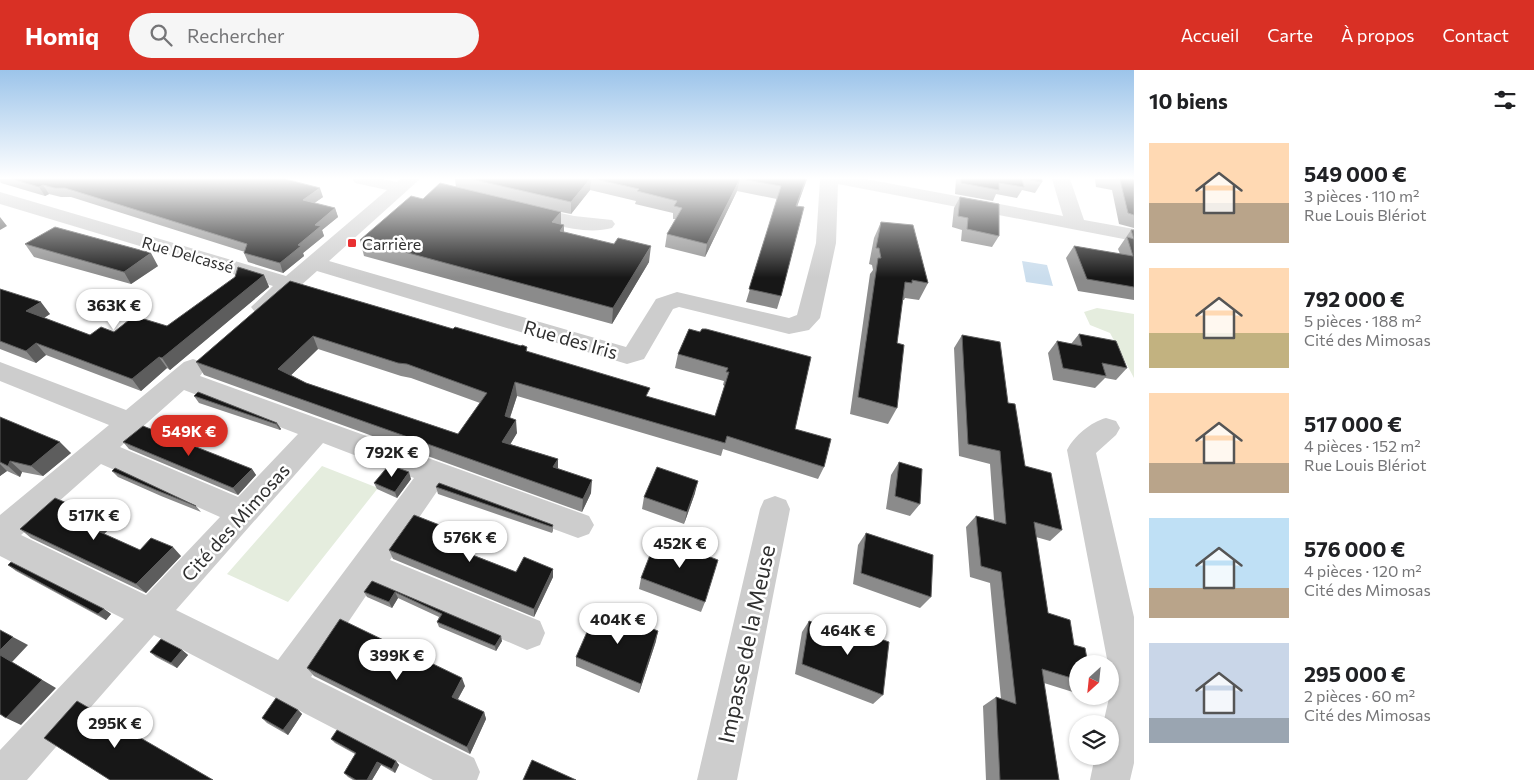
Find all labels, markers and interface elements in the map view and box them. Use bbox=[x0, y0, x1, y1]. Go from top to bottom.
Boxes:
search box bbox=[129, 13, 479, 58]
text: Homiq bbox=[25, 21, 99, 50]
icon: search bbox=[147, 21, 175, 49]
text: Rechercher bbox=[187, 24, 285, 47]
text: Accueil bbox=[1181, 24, 1239, 46]
text: Carte bbox=[1267, 24, 1313, 46]
text: À propos bbox=[1341, 24, 1415, 46]
text: Contact bbox=[1443, 24, 1509, 46]
icon: filters bbox=[1491, 86, 1519, 114]
text: 10 biens bbox=[1149, 88, 1228, 113]
text: 549 000 € bbox=[1304, 161, 1407, 186]
icon: home bbox=[1189, 163, 1249, 223]
text: 3 pièces · 110 m² bbox=[1304, 186, 1419, 205]
text: Rue Louis Blériot bbox=[1304, 205, 1427, 224]
street label: Rue Delcassé bbox=[140, 232, 236, 276]
place label: Carrière bbox=[362, 234, 421, 253]
marker: Carrière bbox=[346, 237, 358, 249]
text: 792 000 € bbox=[1304, 286, 1405, 311]
pin: 363K € bbox=[73, 288, 155, 331]
icon: home bbox=[1189, 288, 1249, 348]
text: 363K € bbox=[87, 295, 141, 314]
text: 5 pièces · 188 m² bbox=[1304, 311, 1422, 330]
street label: Rue des Iris bbox=[521, 315, 621, 363]
text: Cité des Mimosas bbox=[1304, 330, 1431, 349]
text: 517 000 € bbox=[1304, 411, 1402, 436]
icon: home bbox=[1189, 413, 1249, 473]
pin: 549K € bbox=[148, 414, 230, 457]
text: 549K € bbox=[162, 421, 216, 440]
pin: 792K € bbox=[351, 436, 433, 478]
text: 4 pièces · 152 m² bbox=[1304, 436, 1421, 455]
text: 792K € bbox=[365, 442, 419, 461]
text: Rue Louis Blériot bbox=[1304, 455, 1427, 474]
street label: Cité des Mimosas bbox=[176, 458, 294, 586]
pin: 517K € bbox=[53, 498, 135, 541]
text: 517K € bbox=[69, 505, 119, 524]
pin: 576K € bbox=[429, 520, 511, 563]
pin: 452K € bbox=[639, 526, 721, 569]
text: 576K € bbox=[443, 527, 497, 546]
text: 452K € bbox=[653, 533, 707, 552]
text: 576 000 € bbox=[1304, 536, 1405, 561]
icon: home bbox=[1189, 538, 1249, 598]
street label: Impasse de la Meuse bbox=[712, 542, 780, 746]
text: 4 pièces · 120 m² bbox=[1304, 561, 1422, 580]
text: Cité des Mimosas bbox=[1304, 580, 1431, 599]
pin: 404K € bbox=[577, 602, 659, 645]
text: 404K € bbox=[590, 609, 646, 628]
pin: 464K € bbox=[807, 614, 889, 656]
text: 464K € bbox=[821, 620, 876, 639]
pin: 399K € bbox=[356, 638, 438, 681]
text: 399K € bbox=[370, 645, 424, 664]
north arrow bbox=[1069, 655, 1119, 705]
map controls bbox=[1069, 655, 1119, 765]
text: 295 000 € bbox=[1304, 661, 1406, 686]
icon: home bbox=[1189, 663, 1249, 723]
text: 2 pièces · 60 m² bbox=[1304, 686, 1415, 705]
text: Cité des Mimosas bbox=[1304, 705, 1431, 724]
pin: 295K € bbox=[74, 706, 156, 749]
text: 295K € bbox=[88, 713, 142, 732]
button: layers bbox=[1069, 715, 1119, 765]

